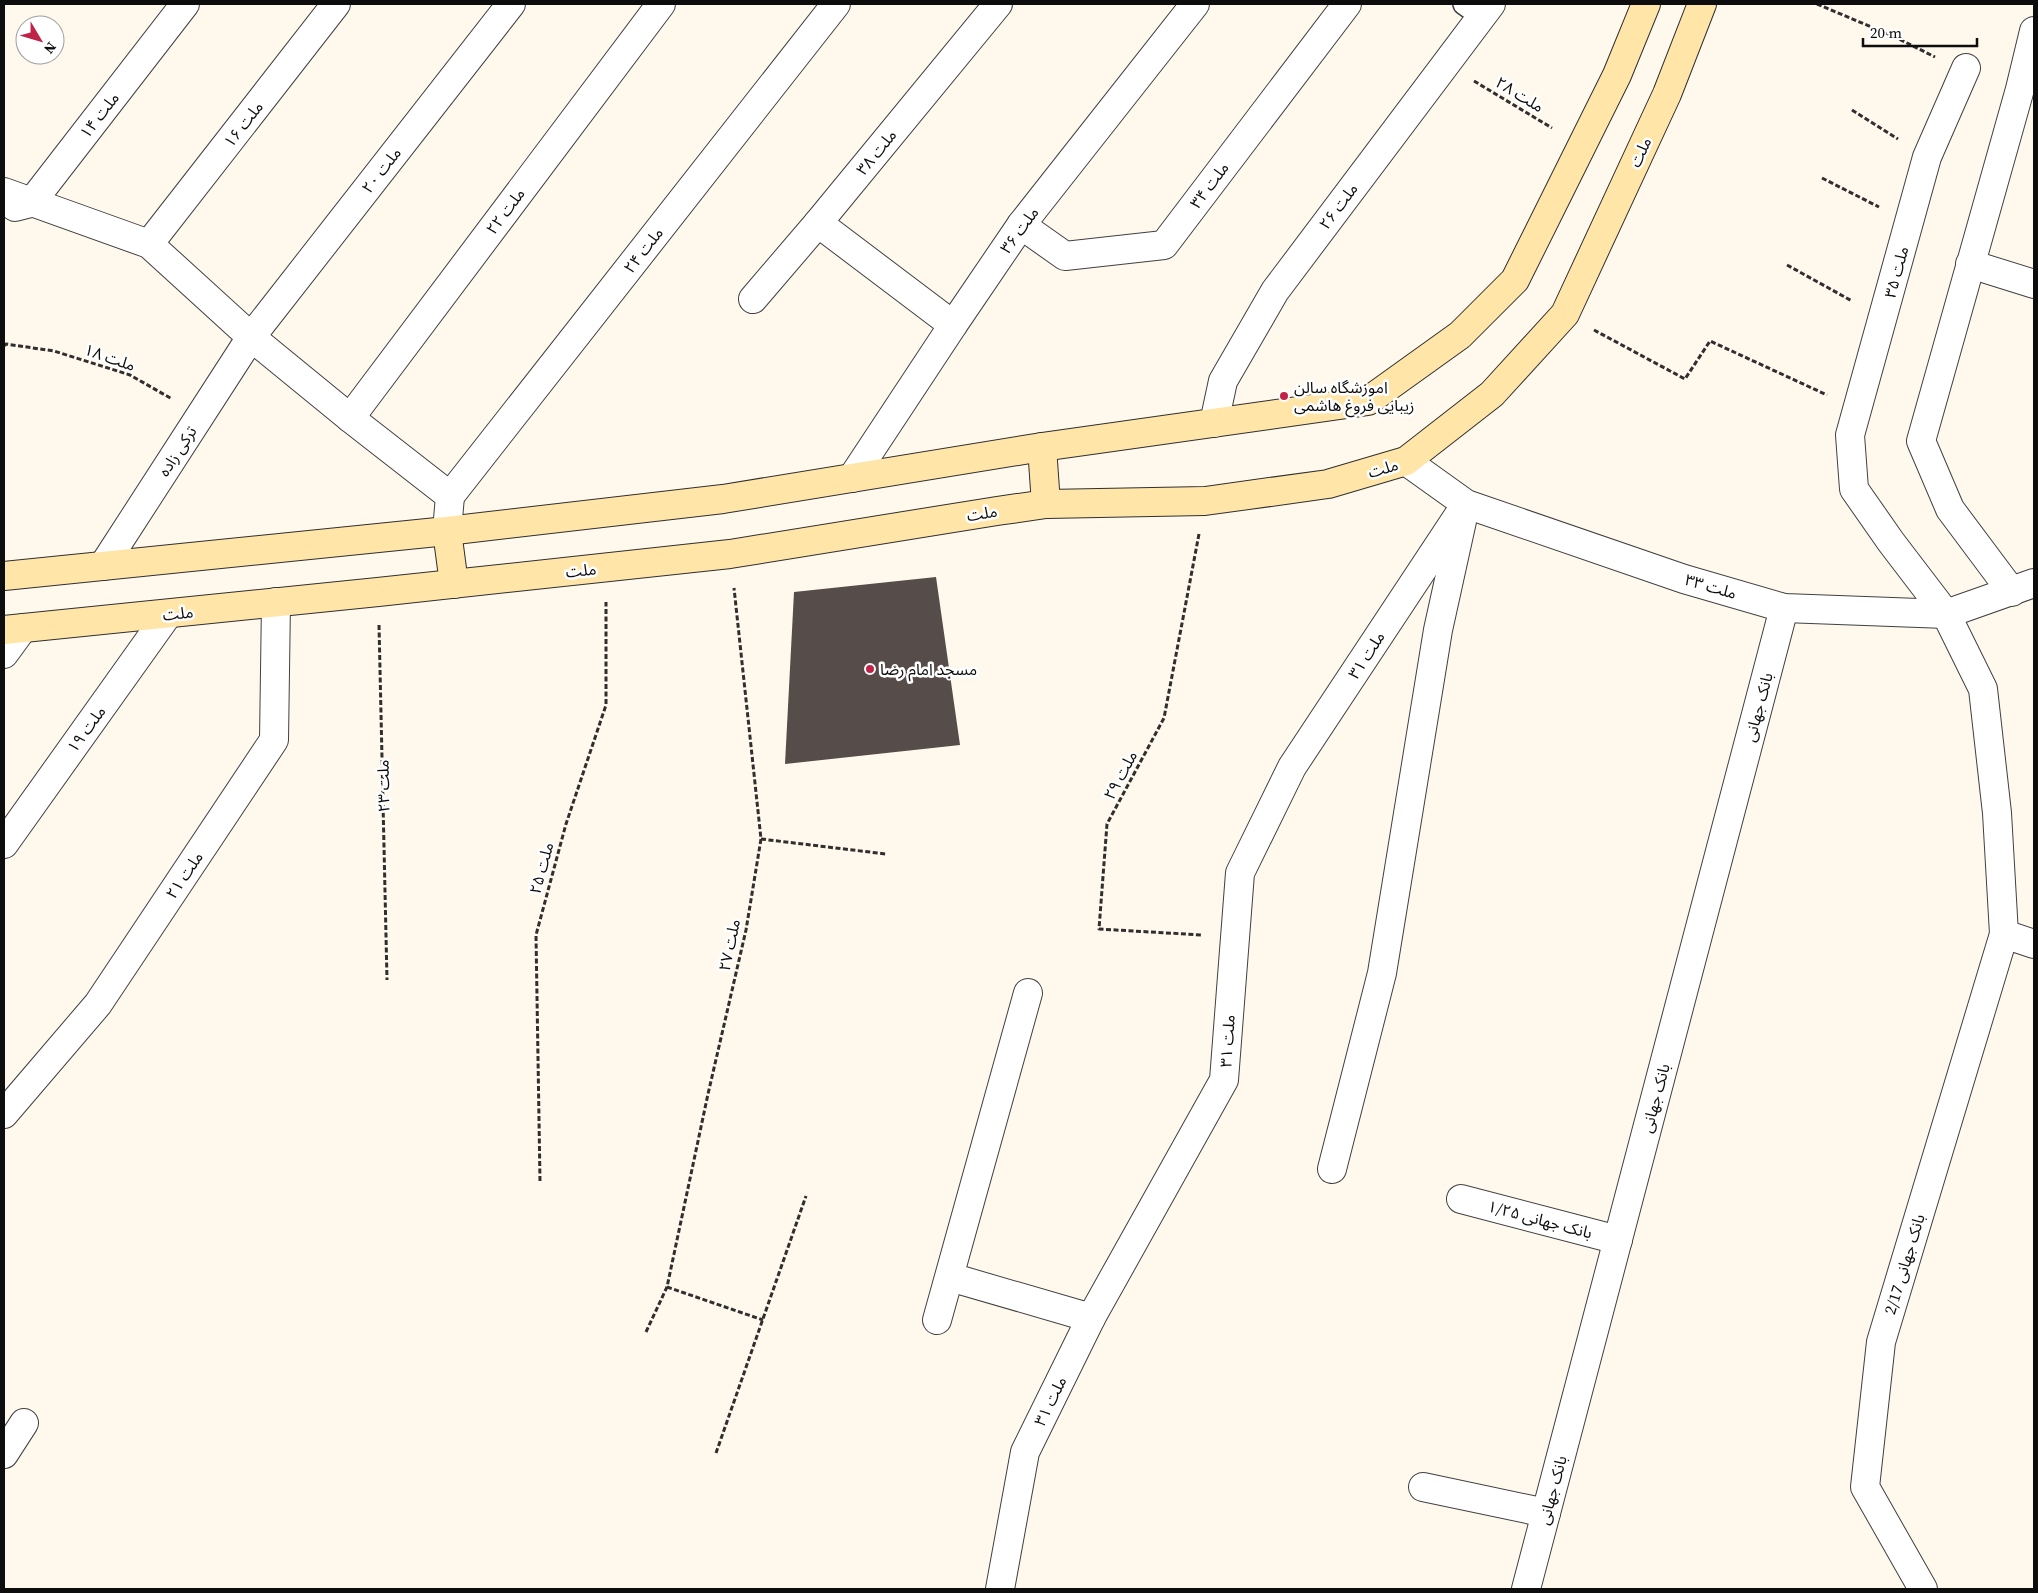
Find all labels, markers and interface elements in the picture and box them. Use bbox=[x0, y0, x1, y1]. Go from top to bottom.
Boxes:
north arrow bbox=[15, 15, 65, 65]
scale bar bbox=[1863, 15, 1977, 47]
text: 20 m bbox=[1870, 22, 1902, 43]
text: N bbox=[39, 38, 61, 58]
street label: ملت ۲۸ bbox=[1492, 71, 1548, 117]
street label: ملت ۱۴ bbox=[74, 87, 124, 143]
street label: ملت ۱۶ bbox=[218, 96, 268, 152]
street label: ملت ۳۸ bbox=[851, 125, 901, 179]
street label: ملت bbox=[1624, 133, 1656, 171]
street label: ملت ۲۰ bbox=[356, 142, 406, 198]
street label: ملت ۳۴ bbox=[1184, 157, 1234, 213]
street label: ملت ۲۶ bbox=[1313, 178, 1363, 234]
street label: ملت ۲۲ bbox=[480, 183, 530, 239]
street label: ملت ۳۶ bbox=[995, 202, 1043, 258]
street label: ملت ۲۴ bbox=[618, 222, 668, 278]
street label: ملت ۳۵ bbox=[1879, 244, 1913, 300]
street label: ملت ۱۸ bbox=[81, 338, 139, 376]
place label: اموزشگاه سالن زیبایی فروغ هاشمی bbox=[1294, 376, 1415, 418]
marker: اموزشگاه سالن زیبایی فروغ هاشمی bbox=[1278, 390, 1290, 402]
street label: ترکی زاده bbox=[153, 421, 202, 480]
street label: ملت bbox=[1365, 453, 1401, 483]
street label: ملت bbox=[965, 500, 999, 526]
street label: ملت bbox=[565, 557, 597, 583]
street label: ملت ۳۳ bbox=[1683, 568, 1739, 604]
street label: ملت bbox=[162, 600, 194, 626]
street label: ملت ۳۱ bbox=[1342, 627, 1390, 683]
place label: مسجد امام رضا bbox=[880, 658, 977, 682]
marker: مسجد امام رضا bbox=[864, 663, 876, 675]
street label: بانک جهانی bbox=[1738, 670, 1778, 744]
street label: ملت ۱۹ bbox=[62, 701, 110, 757]
street label: ملت ۲۹ bbox=[1098, 747, 1142, 803]
street label: ملت ۲۳ bbox=[372, 759, 394, 813]
street label: ملت ۲۵ bbox=[524, 840, 558, 896]
street label: ملت ۲۱ bbox=[160, 847, 208, 903]
street label: ملت ۲۷ bbox=[713, 917, 745, 973]
street label: ملت ۳۱ bbox=[1214, 1014, 1240, 1068]
street label: بانک جهانی bbox=[1635, 1061, 1675, 1135]
street label: بانک جهانی ۱/۲۵ bbox=[1485, 1194, 1595, 1244]
street label: بانک جهانی 2/17 bbox=[1878, 1211, 1930, 1317]
street label: ملت ۳۱ bbox=[1029, 1372, 1071, 1430]
street label: بانک جهانی bbox=[1532, 1453, 1572, 1527]

